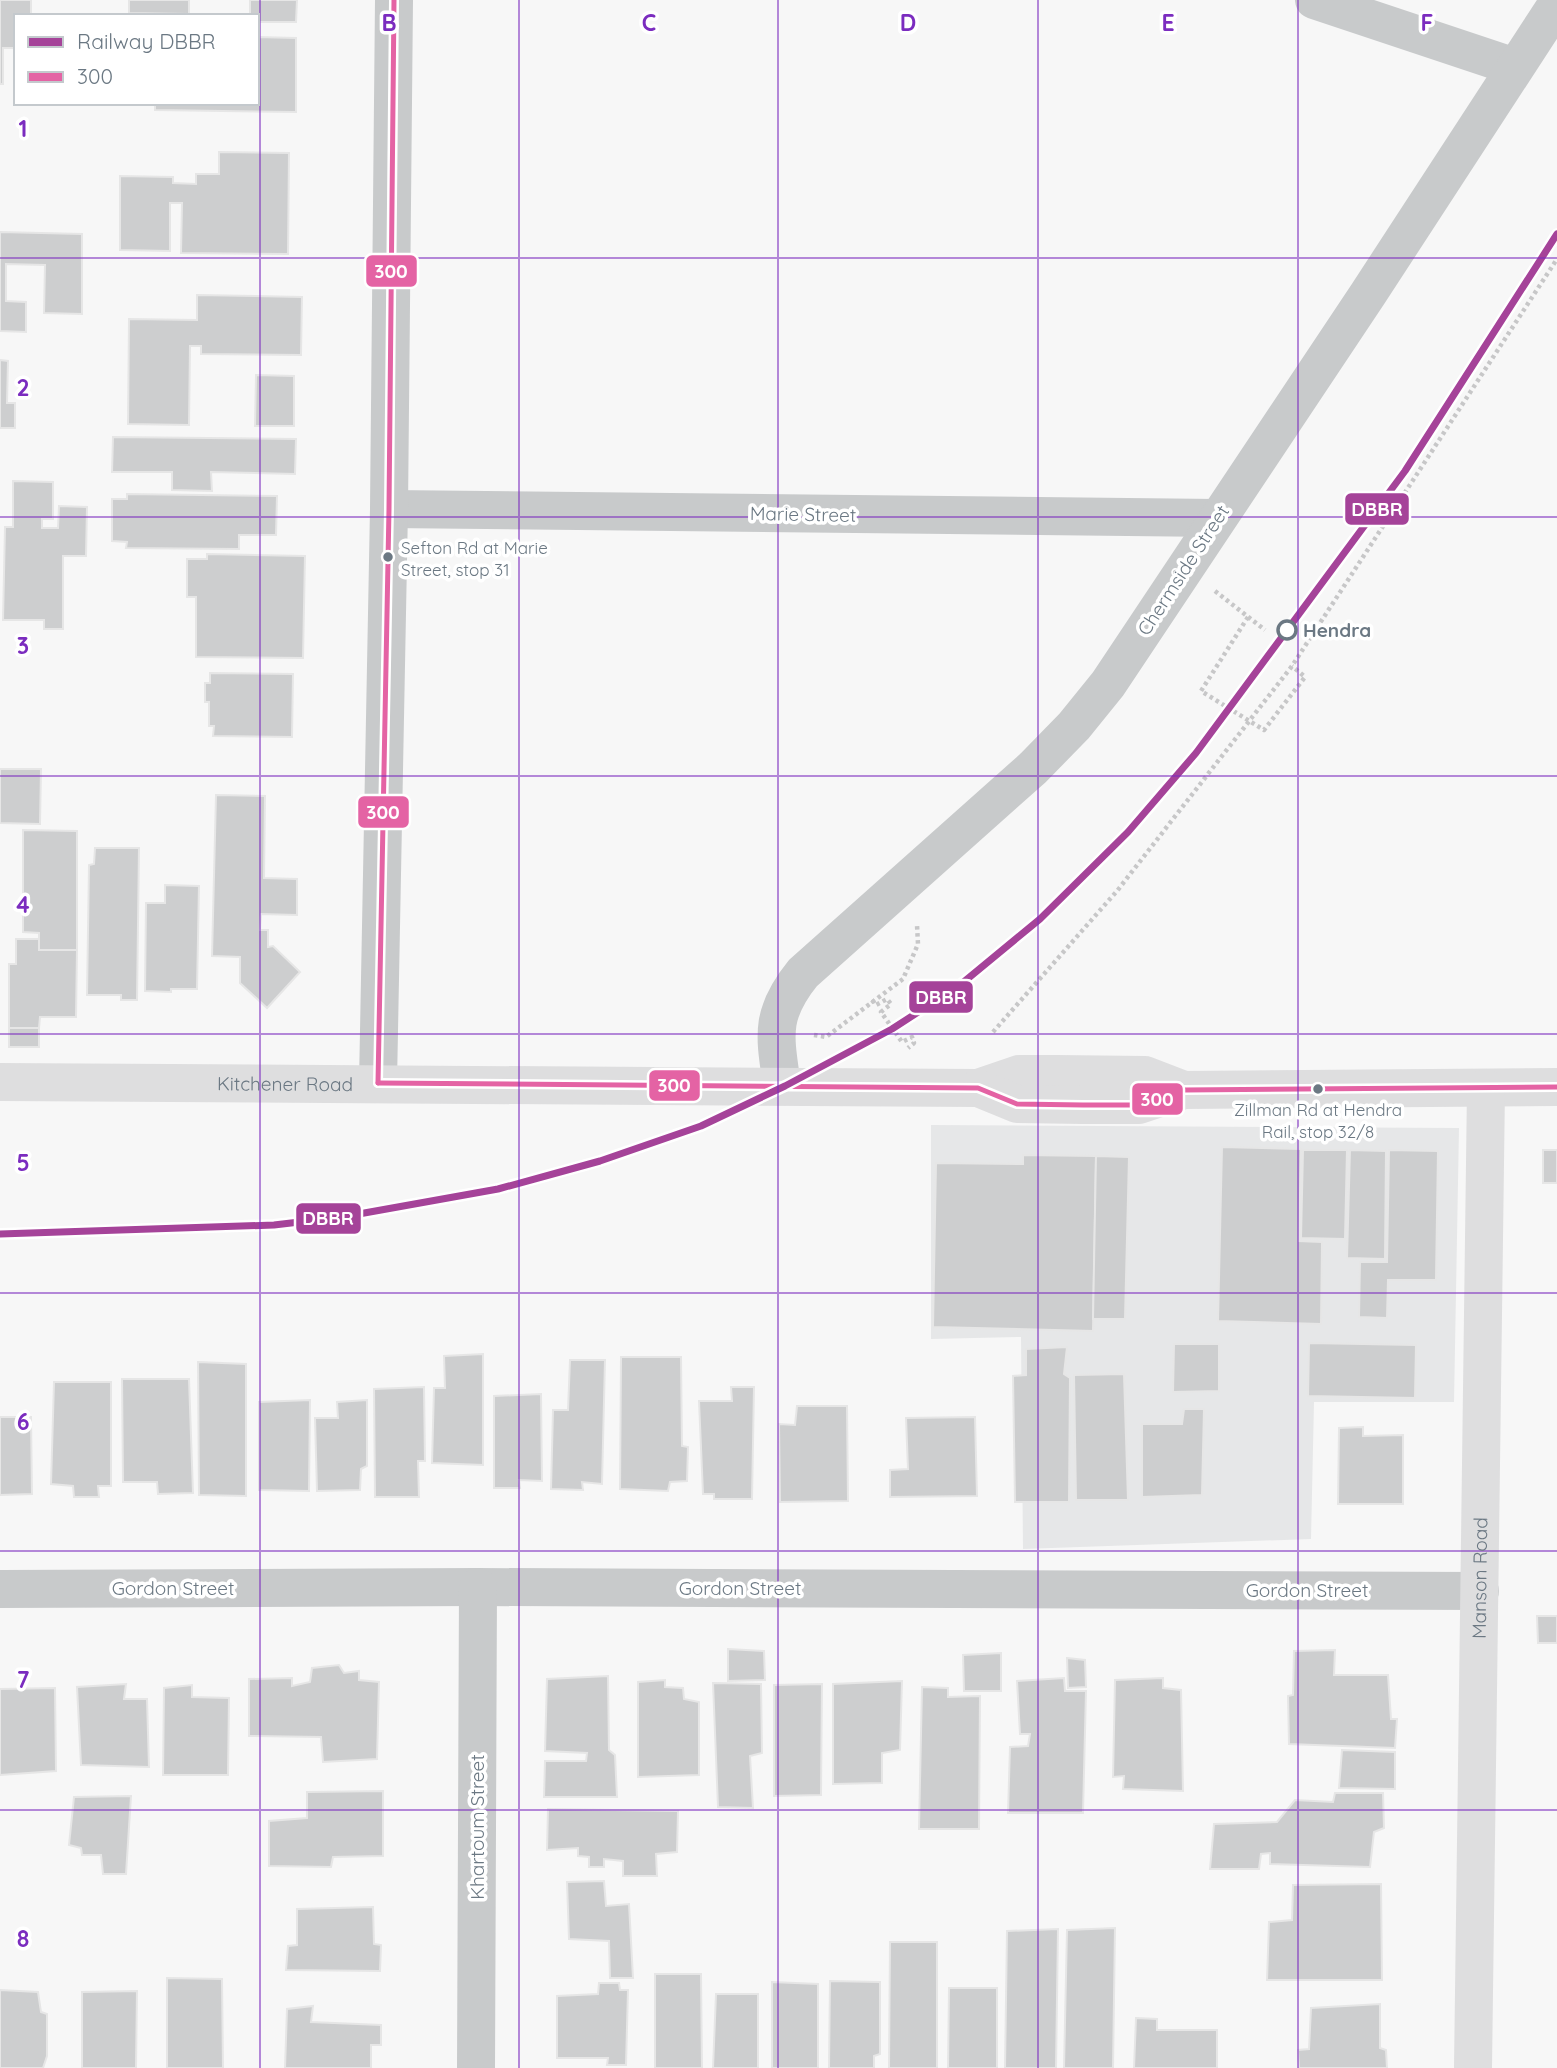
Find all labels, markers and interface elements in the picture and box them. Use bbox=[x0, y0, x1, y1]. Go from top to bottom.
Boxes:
text: B bbox=[381, 8, 397, 37]
text: C bbox=[642, 8, 656, 37]
text: D bbox=[900, 8, 916, 37]
text: E bbox=[1161, 8, 1175, 37]
text: F bbox=[1421, 8, 1433, 37]
legend bbox=[14, 14, 259, 105]
text: Railway DBBR bbox=[77, 28, 216, 54]
text: 300 bbox=[77, 63, 113, 89]
text: 1 bbox=[19, 114, 27, 143]
line badge: 300 bbox=[365, 254, 418, 288]
text: 300 bbox=[374, 259, 408, 283]
text: 2 bbox=[16, 373, 30, 402]
line badge: DBBR bbox=[1344, 492, 1410, 526]
text: DBBR bbox=[1351, 497, 1403, 521]
street label: Chermside Street bbox=[1132, 500, 1234, 640]
street label: Marie Street bbox=[750, 501, 856, 527]
place label: Sefton Rd at Marie Street, stop 31 bbox=[401, 537, 548, 580]
marker: Sefton Rd at Marie Street, stop 31 bbox=[381, 550, 395, 564]
place label: Hendra bbox=[1303, 618, 1371, 642]
marker: Hendra bbox=[1277, 620, 1297, 640]
text: 3 bbox=[17, 631, 29, 660]
line badge: 300 bbox=[357, 795, 410, 829]
text: 300 bbox=[366, 800, 400, 824]
text: 4 bbox=[16, 890, 30, 919]
line badge: DBBR bbox=[908, 980, 974, 1014]
text: DBBR bbox=[915, 985, 967, 1009]
line badge: 300 bbox=[648, 1069, 701, 1102]
street label: Kitchener Road bbox=[217, 1071, 353, 1096]
text: 300 bbox=[657, 1073, 691, 1097]
line badge: 300 bbox=[1131, 1082, 1184, 1116]
marker: Zillman Rd at Hendra Rail, stop 32/8 bbox=[1311, 1082, 1325, 1096]
text: 300 bbox=[1140, 1087, 1174, 1111]
place label: Zillman Rd at Hendra Rail, stop 32/8 bbox=[1234, 1099, 1402, 1142]
text: 5 bbox=[16, 1148, 30, 1177]
line badge: DBBR bbox=[295, 1202, 362, 1235]
text: DBBR bbox=[302, 1206, 354, 1230]
text: 6 bbox=[17, 1407, 29, 1436]
street label: Manson Road bbox=[1467, 1517, 1492, 1639]
street label: Gordon Street bbox=[112, 1576, 234, 1600]
street label: Gordon Street bbox=[679, 1576, 801, 1600]
street label: Gordon Street bbox=[1246, 1578, 1368, 1602]
text: 7 bbox=[17, 1665, 30, 1694]
street label: Khartoum Street bbox=[465, 1754, 489, 1900]
text: 8 bbox=[17, 1924, 29, 1953]

